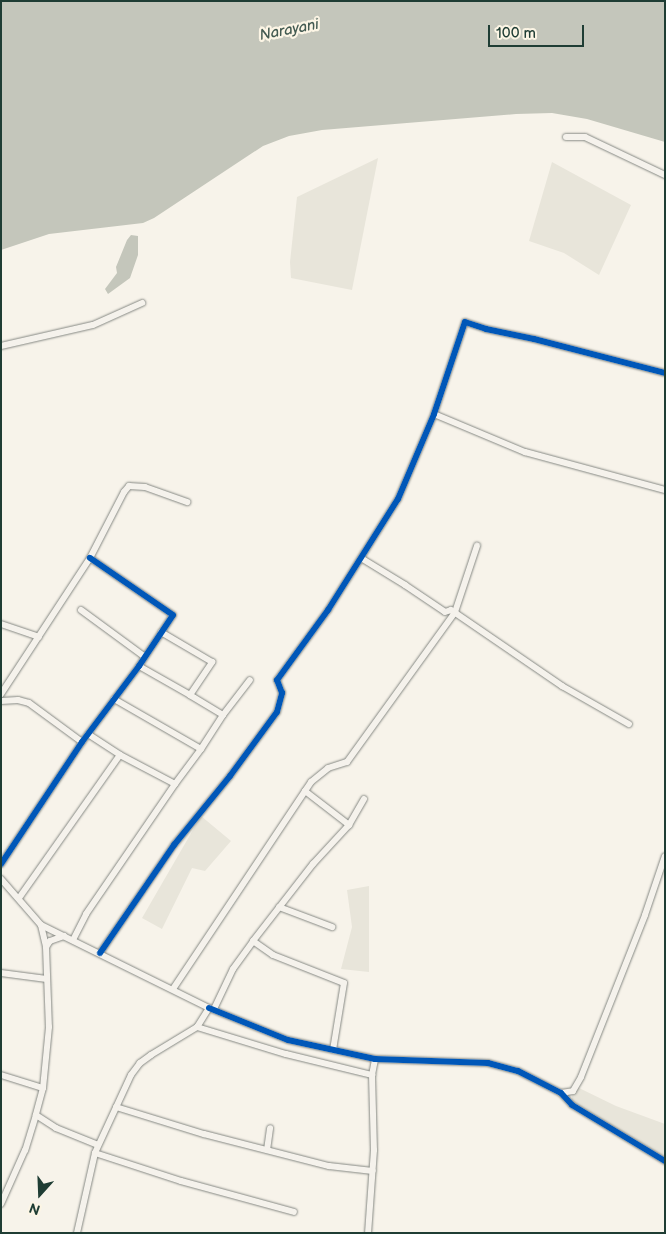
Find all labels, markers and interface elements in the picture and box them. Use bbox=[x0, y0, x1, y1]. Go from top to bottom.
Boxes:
water label: Narayani bbox=[258, 15, 320, 45]
scale bar bbox=[491, 15, 587, 47]
text: 100 m bbox=[496, 24, 536, 43]
north arrow bbox=[15, 1169, 65, 1219]
text: N bbox=[27, 1199, 43, 1218]

